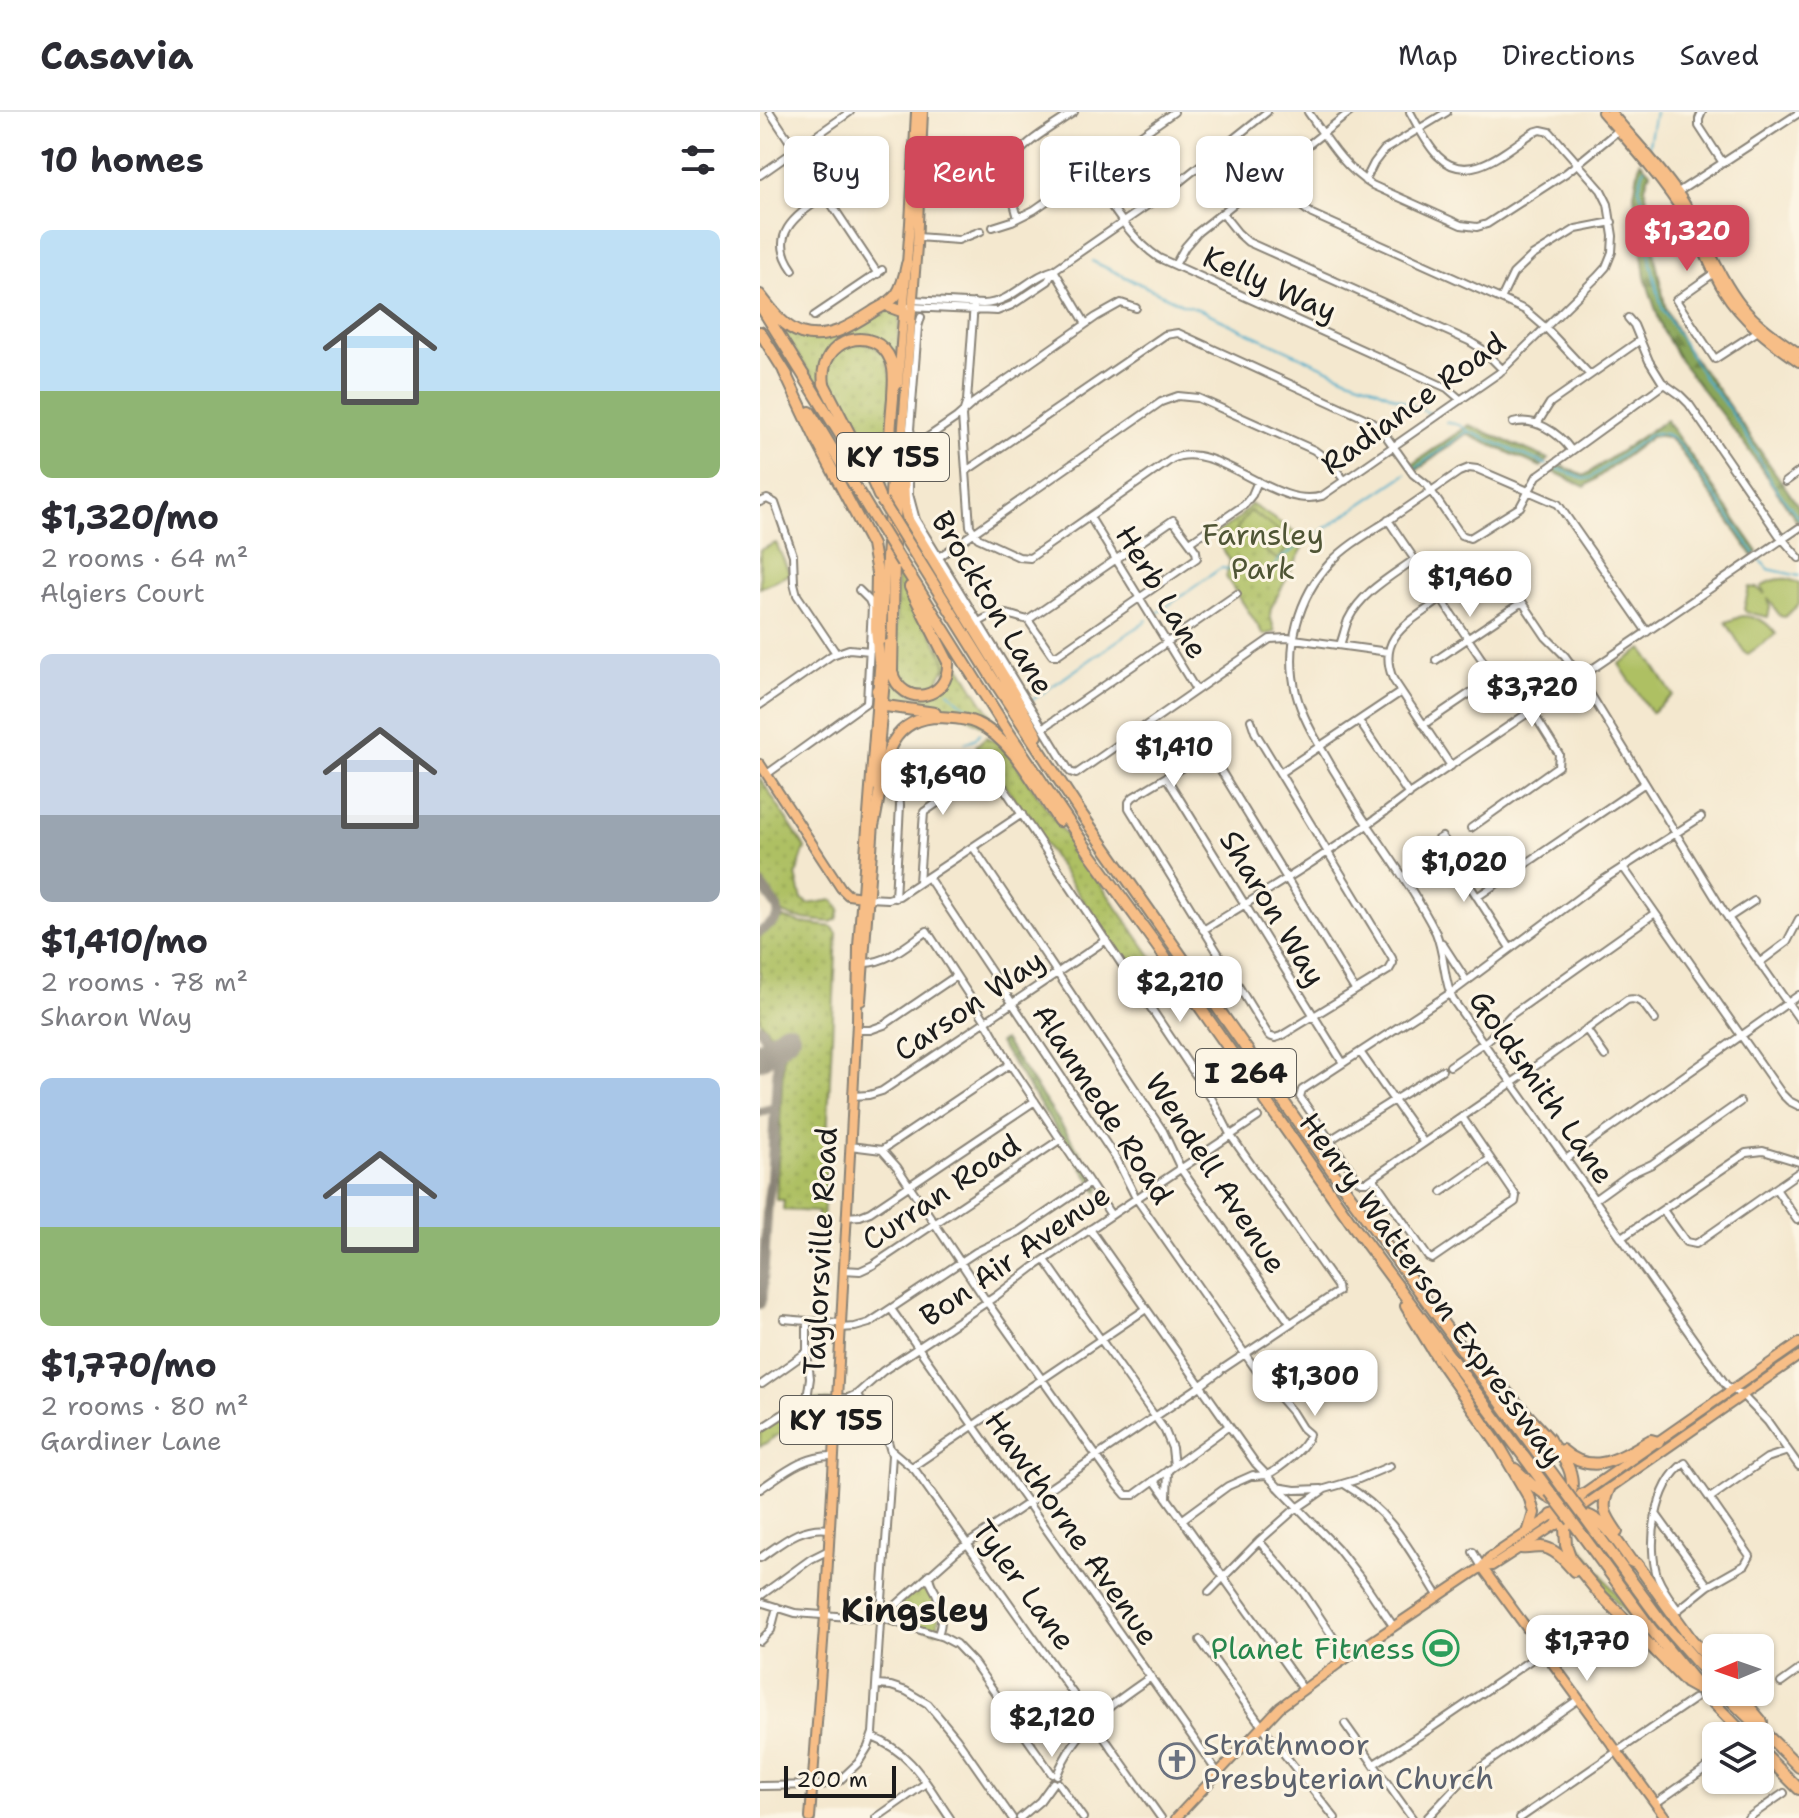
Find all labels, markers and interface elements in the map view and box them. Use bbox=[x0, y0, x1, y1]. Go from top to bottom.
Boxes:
text: Casavia bbox=[40, 30, 193, 81]
text: Map bbox=[1398, 36, 1458, 74]
text: Directions bbox=[1502, 36, 1636, 74]
text: Saved bbox=[1680, 36, 1759, 74]
chip: Buy bbox=[784, 136, 889, 208]
chip: Rent bbox=[905, 136, 1024, 208]
chip: Filters bbox=[1040, 136, 1180, 208]
chip: New bbox=[1196, 136, 1313, 208]
text: 10 homes bbox=[40, 137, 204, 183]
icon: filters bbox=[676, 138, 720, 182]
pin: $1,320 bbox=[1622, 205, 1752, 273]
text: $1,320 bbox=[1643, 213, 1731, 248]
street label: Kelly Way bbox=[1196, 236, 1344, 332]
icon: home bbox=[308, 282, 452, 426]
street label: Radiance Road bbox=[1312, 322, 1514, 484]
road number: KY 155 bbox=[837, 433, 949, 481]
text: $1,320/mo bbox=[40, 494, 219, 540]
street label: Brockton Lane bbox=[922, 503, 1064, 703]
park label: Farnsley Park bbox=[1202, 514, 1324, 589]
street label: Herb Lane bbox=[1106, 517, 1218, 667]
text: 2 rooms · 64 m² bbox=[40, 540, 248, 575]
pin: $1,960 bbox=[1405, 551, 1535, 619]
text: $1,960 bbox=[1427, 559, 1513, 594]
text: Algiers Court bbox=[40, 575, 205, 610]
pin: $3,720 bbox=[1467, 661, 1597, 729]
text: $3,720 bbox=[1486, 669, 1578, 704]
icon: home bbox=[308, 706, 452, 850]
pin: $1,410 bbox=[1109, 721, 1239, 789]
text: $1,410 bbox=[1134, 729, 1214, 764]
pin: $1,690 bbox=[878, 749, 1008, 817]
text: $1,690 bbox=[899, 757, 987, 792]
street label: Sharon Way bbox=[1210, 822, 1336, 994]
pin: $1,020 bbox=[1399, 836, 1529, 904]
text: $1,020 bbox=[1420, 844, 1508, 879]
text: $1,410/mo bbox=[40, 918, 208, 964]
street label: Carson Way bbox=[886, 940, 1052, 1070]
pin: $2,210 bbox=[1115, 956, 1245, 1024]
text: 2 rooms · 78 m² bbox=[40, 964, 248, 999]
text: $2,210 bbox=[1136, 964, 1224, 999]
street label: Goldsmith Lane bbox=[1460, 982, 1624, 1192]
street label: Alanmede Road bbox=[1023, 996, 1183, 1212]
text: Sharon Way bbox=[40, 999, 192, 1034]
road number: I 264 bbox=[1196, 1049, 1296, 1097]
street label: Wendell Avenue bbox=[1136, 1064, 1296, 1282]
street label: Henry Watterson Expressway bbox=[1290, 1104, 1574, 1474]
street label: Curran Road bbox=[854, 1124, 1028, 1260]
street label: Taylorsville Road bbox=[793, 1126, 847, 1376]
icon: home bbox=[308, 1130, 452, 1274]
street label: Bon Air Avenue bbox=[912, 1174, 1118, 1336]
text: $1,770/mo bbox=[40, 1342, 217, 1388]
pin: $1,300 bbox=[1250, 1350, 1380, 1418]
text: $1,300 bbox=[1271, 1358, 1359, 1393]
text: 2 rooms · 80 m² bbox=[40, 1388, 249, 1423]
road number: KY 155 bbox=[780, 1396, 892, 1444]
street label: Hawthorne Avenue bbox=[975, 1402, 1169, 1654]
text: Gardiner Lane bbox=[40, 1423, 222, 1458]
street label: Tyler Lane bbox=[963, 1511, 1085, 1659]
district label: Kingsley bbox=[841, 1587, 989, 1633]
pin: $1,770 bbox=[1522, 1615, 1652, 1683]
text: $1,770 bbox=[1544, 1623, 1630, 1658]
place label: Planet Fitness bbox=[1211, 1628, 1415, 1669]
sports icon: Planet Fitness bbox=[1422, 1629, 1460, 1667]
north arrow bbox=[1702, 1634, 1774, 1706]
map controls bbox=[1702, 1634, 1774, 1794]
pin: $2,120 bbox=[987, 1691, 1117, 1759]
text: $2,120 bbox=[1009, 1699, 1095, 1734]
button: layers bbox=[1702, 1722, 1774, 1794]
place label: Strathmoor Presbyterian Church bbox=[1203, 1724, 1494, 1799]
church icon: Strathmoor Presbyterian Church bbox=[1158, 1742, 1196, 1780]
scale bar bbox=[784, 1762, 896, 1798]
text: 200 m bbox=[796, 1765, 868, 1794]

